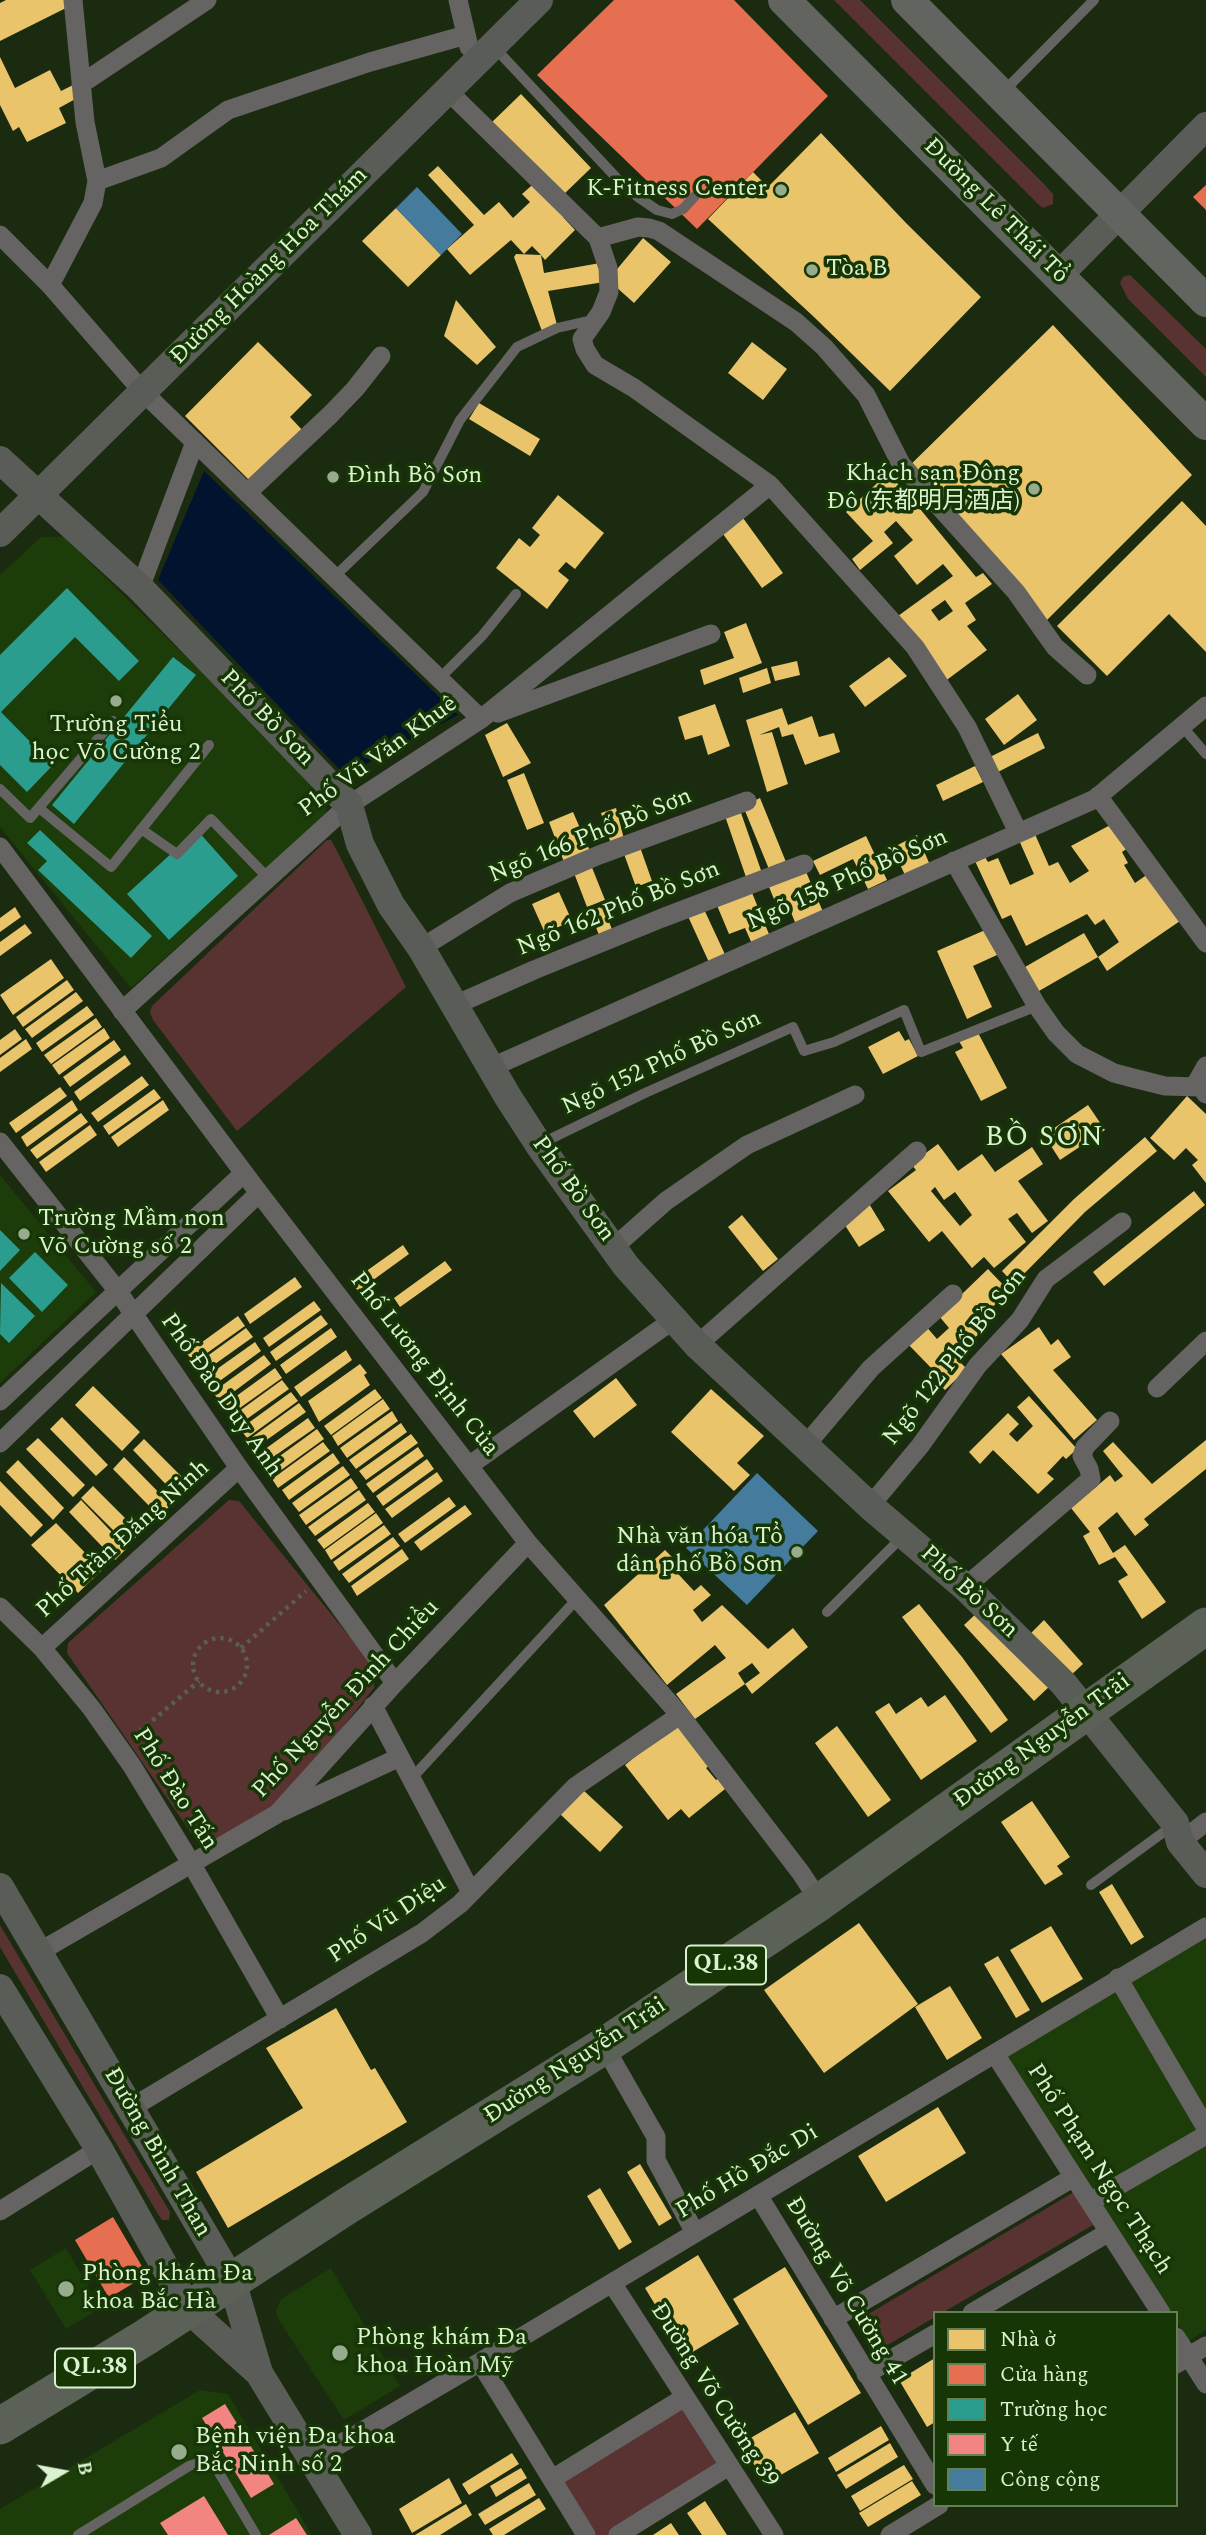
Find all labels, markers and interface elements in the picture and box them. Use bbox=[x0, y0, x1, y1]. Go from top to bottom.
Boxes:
street label: Đường Lê Thái Tổ bbox=[916, 133, 1074, 291]
street label: Đường Hoàng Hoa Thám bbox=[165, 162, 375, 372]
place label: K-Fitness Center bbox=[586, 176, 767, 204]
marker: K-Fitness Center bbox=[773, 182, 789, 198]
place label: Tòa B bbox=[826, 256, 888, 284]
marker: Tòa B bbox=[804, 262, 820, 278]
place label: Khách sạn Đông Đô (东都明月酒店) bbox=[826, 461, 1020, 517]
place label: Đình Bồ Sơn bbox=[347, 463, 482, 491]
marker: Đình Bồ Sơn bbox=[325, 469, 341, 485]
marker: Khách sạn Đông Đô (东都明月酒店) bbox=[1026, 481, 1042, 497]
street label: Phố Bồ Sơn bbox=[213, 665, 319, 773]
street label: Phố Vũ Văn Khuê bbox=[294, 691, 464, 825]
marker: Trường Tiểu học Võ Cường 2 bbox=[108, 693, 124, 709]
place label: Trường Tiểu học Võ Cường 2 bbox=[32, 712, 200, 768]
street label: Ngõ 166 Phố Bồ Sơn bbox=[485, 783, 697, 891]
street label: Ngõ 158 Phố Bồ Sơn bbox=[743, 824, 953, 938]
street label: Ngõ 162 Phố Bồ Sơn bbox=[513, 856, 725, 964]
street label: Ngõ 152 Phố Bồ Sơn bbox=[558, 1005, 766, 1123]
district label: BỒ SƠN bbox=[986, 1123, 1104, 1157]
street label: Phố Bồ Sơn bbox=[524, 1132, 620, 1248]
place label: Trường Mầm non Võ Cường số 2 bbox=[38, 1206, 225, 1262]
marker: Trường Mầm non Võ Cường số 2 bbox=[16, 1226, 32, 1242]
street label: Ngõ 122 Phố Bồ Sơn bbox=[878, 1264, 1034, 1452]
street label: Phố Lương Định Của bbox=[342, 1267, 504, 1463]
street label: Phố Đào Duy Anh bbox=[153, 1309, 287, 1483]
street label: Phố Trần Đăng Ninh bbox=[31, 1455, 217, 1625]
place label: Nhà văn hóa Tổ dân phố Bồ Sơn bbox=[616, 1524, 783, 1580]
street label: Phố Bồ Sơn bbox=[913, 1540, 1023, 1646]
marker: Nhà văn hóa Tổ dân phố Bồ Sơn bbox=[789, 1544, 805, 1560]
street label: Phố Nguyễn Đình Chiểu bbox=[247, 1595, 447, 1805]
street label: Đường Nguyễn Trãi bbox=[949, 1668, 1137, 1816]
street label: Phố Đào Tấn bbox=[125, 1724, 223, 1856]
street label: Phố Vũ Diệu bbox=[324, 1871, 452, 1971]
road number: QL.38 bbox=[686, 1946, 766, 1984]
street label: Đường Nguyễn Trãi bbox=[480, 1992, 672, 2132]
street label: Phố Phạm Ngọc Thạch bbox=[1019, 2059, 1177, 2281]
street label: Đường Bình Than bbox=[96, 2063, 216, 2243]
street label: Phố Hồ Đắc Di bbox=[672, 2119, 824, 2227]
street label: Đường Võ Cường 41 bbox=[777, 2193, 913, 2391]
place label: Phòng khám Đa khoa Bắc Hà bbox=[82, 2261, 253, 2317]
marker: Phòng khám Đa khoa Bắc Hà bbox=[56, 2279, 76, 2299]
street label: Đường Võ Cường 39 bbox=[643, 2298, 783, 2494]
legend bbox=[933, 2311, 1178, 2507]
text: Nhà ở bbox=[1000, 2324, 1056, 2356]
place label: Phòng khám Đa khoa Hoàn Mỹ bbox=[356, 2325, 527, 2381]
marker: Phòng khám Đa khoa Hoàn Mỹ bbox=[330, 2343, 350, 2363]
road number: QL.38 bbox=[55, 2348, 135, 2388]
text: Cửa hàng bbox=[1000, 2359, 1089, 2391]
text: Trường học bbox=[1000, 2394, 1108, 2426]
place label: Bệnh viện Đa khoa Bắc Ninh số 2 bbox=[195, 2424, 395, 2480]
text: Y tế bbox=[1000, 2429, 1038, 2461]
north arrow bbox=[28, 2437, 98, 2507]
marker: Bệnh viện Đa khoa Bắc Ninh số 2 bbox=[169, 2442, 189, 2462]
text: B bbox=[69, 2459, 100, 2477]
text: Công cộng bbox=[1000, 2464, 1100, 2496]

